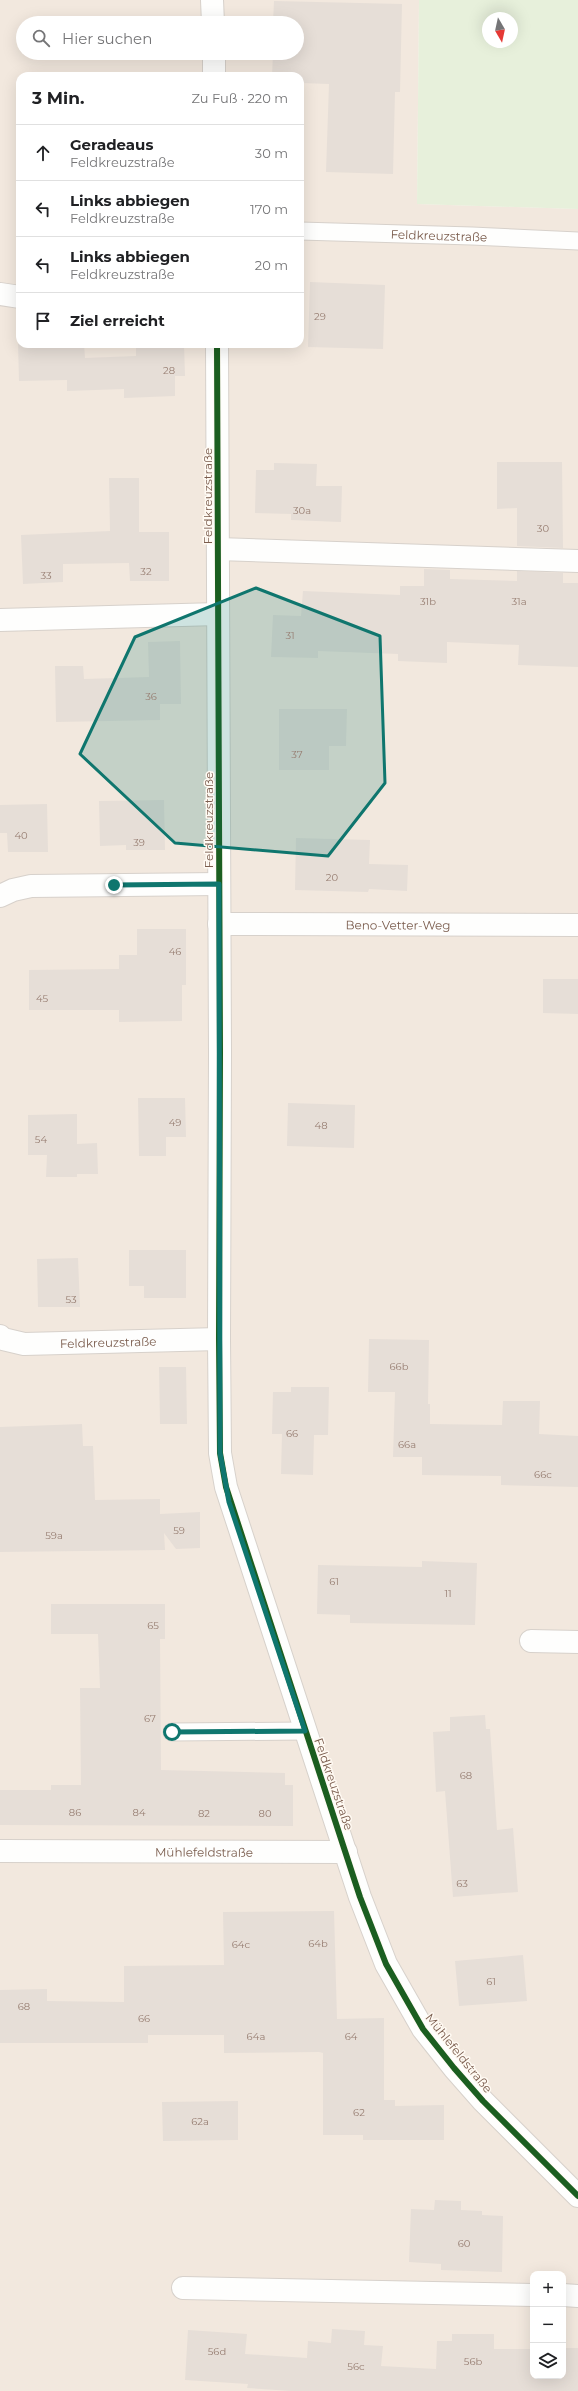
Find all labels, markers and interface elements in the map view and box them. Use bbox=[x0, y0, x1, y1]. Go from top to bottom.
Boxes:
north arrow bbox=[482, 12, 518, 48]
search box bbox=[16, 16, 304, 60]
icon: search bbox=[30, 27, 52, 49]
text: Hier suchen bbox=[62, 29, 152, 48]
text: 3 Min. bbox=[32, 88, 84, 108]
text: Zu Fuß · 220 m bbox=[191, 90, 288, 106]
text: Geradeaus bbox=[70, 135, 153, 154]
icon: ahead bbox=[32, 142, 54, 164]
text: 30 m bbox=[255, 145, 288, 161]
text: Feldkreuzstraße bbox=[70, 154, 175, 170]
text: Links abbiegen bbox=[70, 191, 190, 210]
icon: left bbox=[32, 198, 54, 220]
text: 170 m bbox=[250, 201, 288, 217]
text: Feldkreuzstraße bbox=[70, 210, 175, 226]
street label: Feldkreuzstraße bbox=[390, 226, 488, 244]
text: Links abbiegen bbox=[70, 247, 190, 266]
icon: left bbox=[32, 254, 54, 276]
text: 20 m bbox=[255, 257, 288, 273]
text: Feldkreuzstraße bbox=[70, 266, 175, 282]
icon: arrive bbox=[32, 310, 54, 332]
house number: 29 bbox=[314, 310, 326, 323]
text: Ziel erreicht bbox=[70, 311, 165, 330]
house number: 28 bbox=[163, 364, 175, 377]
street label: Feldkreuzstraße bbox=[200, 448, 215, 544]
house number: 30a bbox=[293, 504, 311, 517]
house number: 30 bbox=[537, 522, 550, 535]
house number: 32 bbox=[140, 565, 152, 578]
house number: 33 bbox=[40, 569, 52, 582]
house number: 31b bbox=[420, 595, 436, 608]
house number: 31a bbox=[511, 595, 527, 608]
house number: 31 bbox=[285, 629, 295, 642]
house number: 36 bbox=[145, 690, 157, 703]
house number: 37 bbox=[291, 748, 303, 761]
street label: Feldkreuzstraße bbox=[201, 772, 216, 868]
house number: 40 bbox=[14, 829, 28, 842]
house number: 39 bbox=[133, 836, 145, 849]
house number: 20 bbox=[326, 871, 339, 884]
route end bbox=[105, 876, 123, 894]
street label: Beno-Vetter-Weg bbox=[345, 917, 451, 932]
house number: 46 bbox=[169, 945, 181, 958]
house number: 45 bbox=[36, 992, 48, 1005]
house number: 49 bbox=[169, 1116, 181, 1129]
house number: 48 bbox=[314, 1119, 328, 1132]
house number: 54 bbox=[35, 1133, 48, 1146]
house number: 53 bbox=[65, 1293, 77, 1306]
street label: Feldkreuzstraße bbox=[60, 1333, 157, 1351]
house number: 66b bbox=[390, 1360, 409, 1373]
house number: 66 bbox=[286, 1427, 298, 1440]
house number: 66a bbox=[398, 1438, 416, 1451]
house number: 66c bbox=[534, 1468, 552, 1481]
house number: 59 bbox=[173, 1524, 185, 1537]
house number: 59a bbox=[45, 1529, 63, 1542]
house number: 61 bbox=[329, 1575, 339, 1588]
house number: 11 bbox=[444, 1587, 452, 1600]
house number: 65 bbox=[147, 1619, 159, 1632]
house number: 67 bbox=[144, 1712, 156, 1725]
route start bbox=[163, 1723, 181, 1741]
street label: Feldkreuzstraße bbox=[311, 1736, 357, 1832]
house number: 68 bbox=[460, 1769, 472, 1782]
house number: 86 bbox=[69, 1806, 81, 1819]
house number: 84 bbox=[133, 1806, 146, 1819]
house number: 82 bbox=[198, 1807, 210, 1820]
house number: 80 bbox=[259, 1807, 272, 1820]
street label: Mühlefeldstraße bbox=[155, 1844, 253, 1859]
house number: 63 bbox=[456, 1877, 468, 1890]
house number: 64b bbox=[308, 1937, 328, 1950]
house number: 64c bbox=[232, 1938, 251, 1951]
house number: 61 bbox=[486, 1975, 496, 1988]
house number: 68 bbox=[18, 2000, 30, 2013]
street label: Mühlefeldstraße bbox=[422, 2010, 496, 2096]
house number: 66 bbox=[138, 2012, 150, 2025]
house number: 64a bbox=[247, 2030, 265, 2043]
house number: 64 bbox=[345, 2030, 358, 2043]
house number: 62 bbox=[353, 2106, 365, 2119]
house number: 62a bbox=[191, 2115, 209, 2128]
house number: 60 bbox=[458, 2237, 471, 2250]
map controls bbox=[530, 2271, 566, 2379]
button: + bbox=[530, 2271, 566, 2307]
button: − bbox=[530, 2307, 566, 2343]
button: layers bbox=[530, 2343, 566, 2379]
house number: 56d bbox=[208, 2345, 226, 2358]
house number: 56b bbox=[464, 2355, 482, 2368]
house number: 56c bbox=[347, 2360, 365, 2373]

